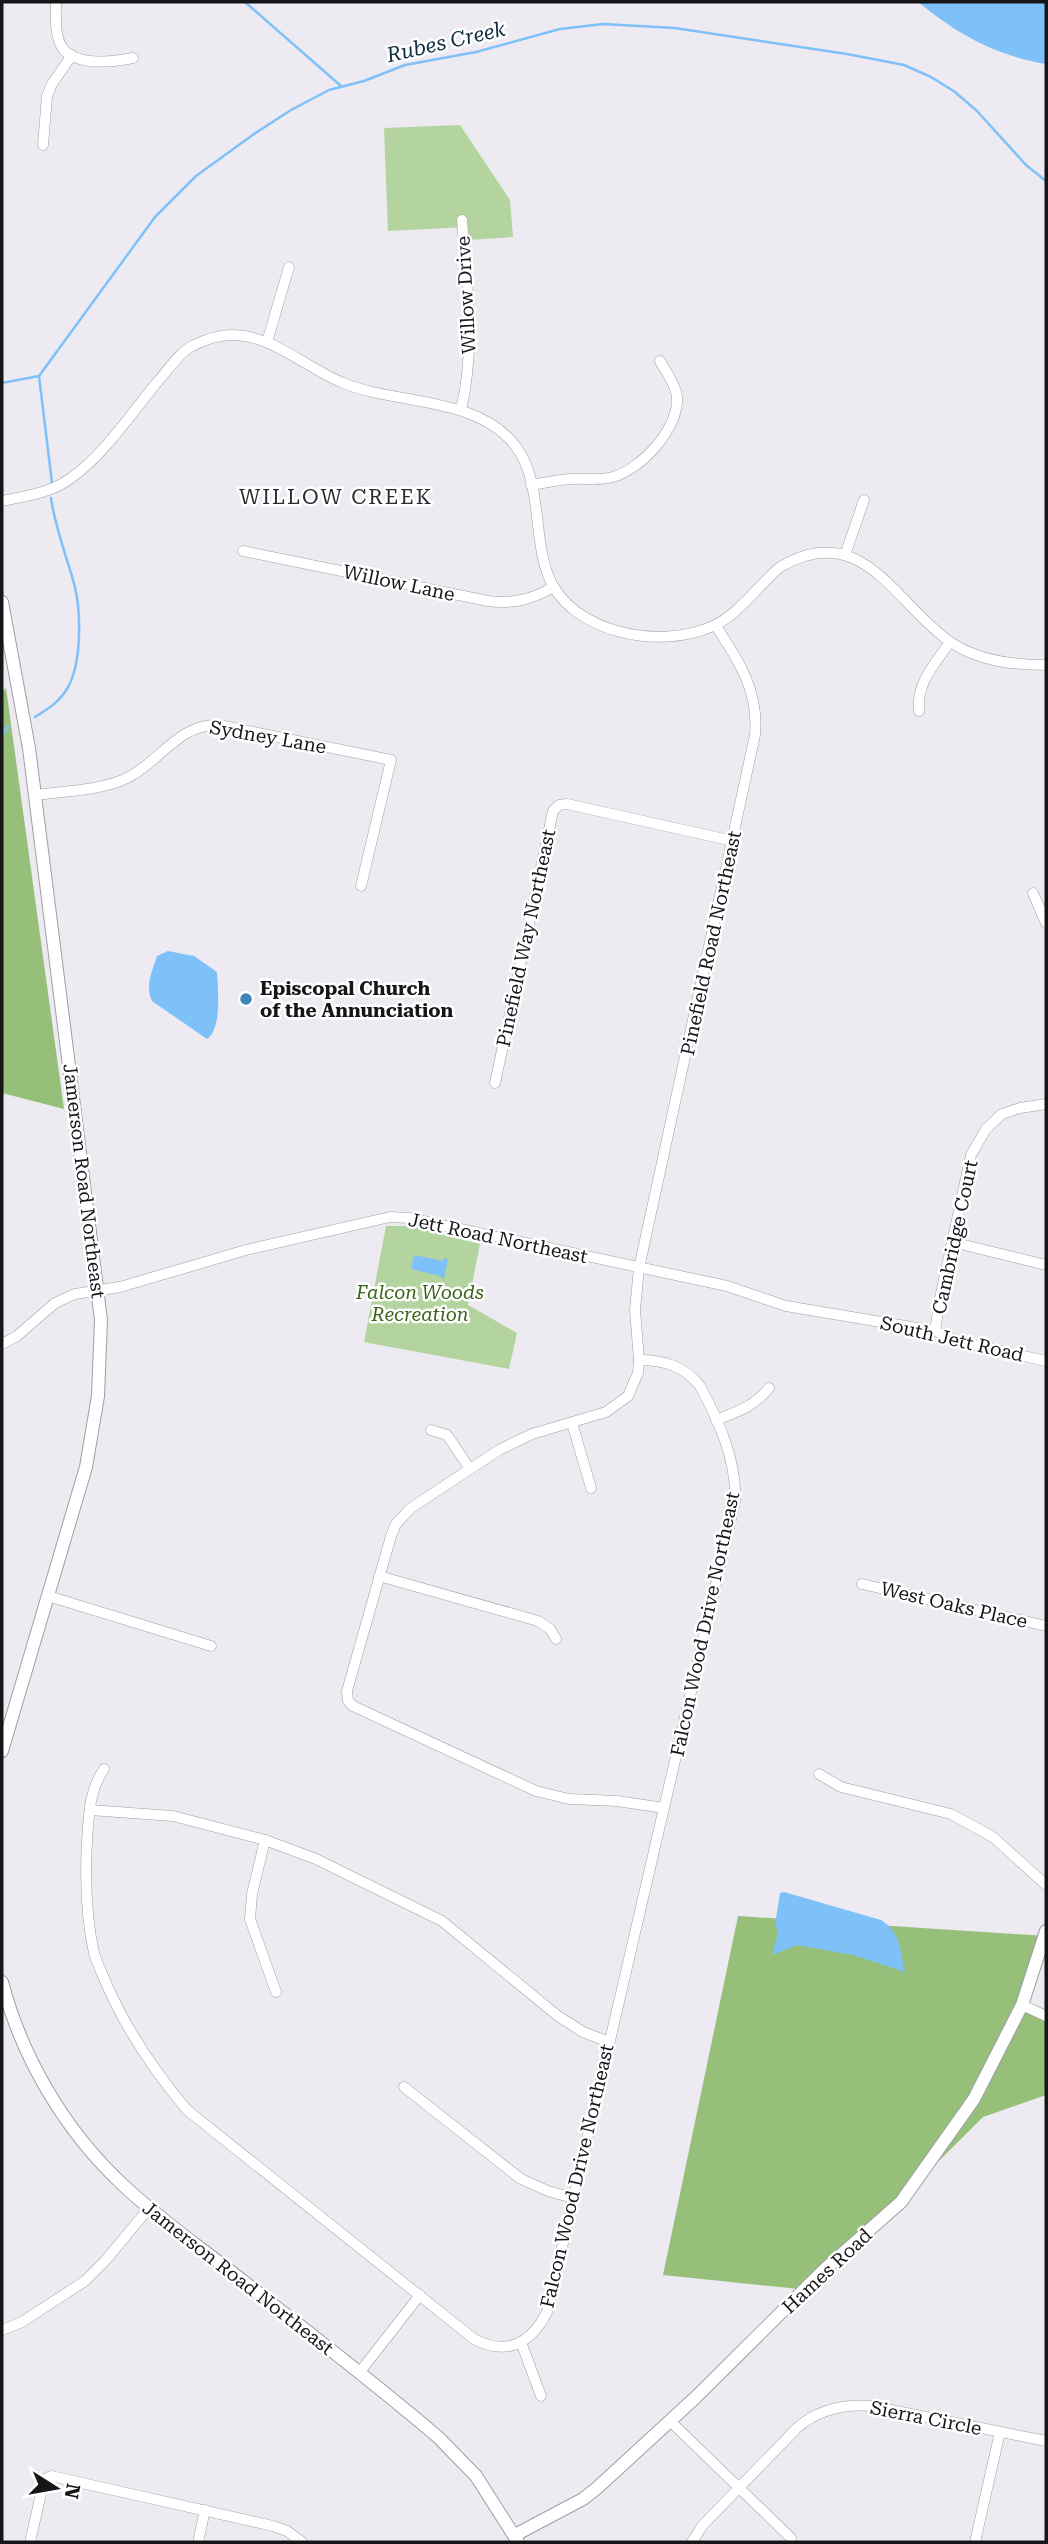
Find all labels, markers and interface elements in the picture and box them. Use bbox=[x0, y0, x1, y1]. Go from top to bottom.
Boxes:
water label: Rubes Creek bbox=[383, 17, 508, 68]
street label: Willow Drive bbox=[451, 235, 481, 355]
district label: WILLOW CREEK bbox=[239, 485, 433, 509]
street label: Willow Lane bbox=[341, 560, 457, 606]
street label: Sydney Lane bbox=[208, 715, 328, 759]
street label: Pinefield Way Northeast bbox=[492, 827, 560, 1049]
street label: Pinefield Road Northeast bbox=[676, 829, 746, 1057]
place label: Episcopal Church of the Annunciation bbox=[260, 977, 453, 1022]
marker: Episcopal Church of the Annunciation bbox=[238, 991, 254, 1007]
street label: Jamerson Road Northeast bbox=[58, 1062, 110, 1300]
street label: Cambridge Court bbox=[927, 1158, 983, 1316]
street label: Jett Road Northeast bbox=[406, 1208, 590, 1268]
park label: Falcon Woods Recreation bbox=[355, 1281, 484, 1326]
street label: South Jett Road bbox=[878, 1311, 1026, 1367]
street label: Falcon Wood Drive Northeast bbox=[666, 1490, 744, 1758]
street label: West Oaks Place bbox=[878, 1577, 1030, 1633]
street label: Falcon Wood Drive Northeast bbox=[535, 2042, 619, 2310]
street label: Jamerson Road Northeast bbox=[138, 2196, 338, 2360]
street label: Hames Road bbox=[777, 2224, 877, 2318]
street label: Sierra Circle bbox=[868, 2396, 984, 2440]
north arrow bbox=[21, 2453, 91, 2523]
text: N bbox=[59, 2482, 85, 2501]

